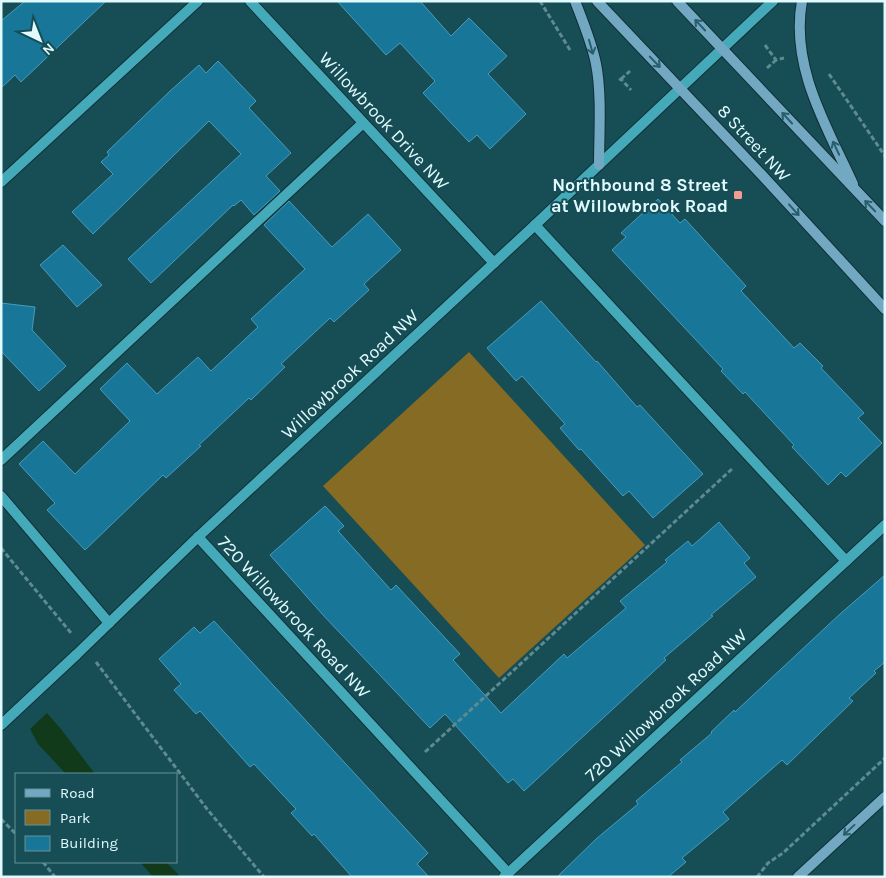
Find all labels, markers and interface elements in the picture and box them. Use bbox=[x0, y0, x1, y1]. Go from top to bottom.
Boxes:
north arrow bbox=[15, 15, 65, 65]
one-way arrow bbox=[694, 19, 706, 31]
text: N bbox=[39, 39, 58, 59]
one-way arrow bbox=[587, 39, 597, 55]
street label: Willowbrook Drive NW bbox=[314, 48, 454, 194]
one-way arrow bbox=[649, 56, 661, 68]
street label: 8 Street NW bbox=[713, 100, 795, 186]
one-way arrow bbox=[782, 112, 793, 125]
one-way arrow bbox=[831, 141, 841, 156]
place label: Northbound 8 Street at Willowbrook Road bbox=[551, 174, 728, 217]
marker: Northbound 8 Street at Willowbrook Road bbox=[732, 189, 744, 201]
one-way arrow bbox=[864, 200, 876, 212]
one-way arrow bbox=[788, 203, 800, 216]
street label: Willowbrook Road NW bbox=[277, 305, 423, 443]
street label: 720 Willowbrook Road NW bbox=[213, 531, 375, 703]
street label: 720 Willowbrook Road NW bbox=[580, 624, 752, 786]
legend bbox=[15, 773, 178, 863]
text: Road bbox=[60, 784, 95, 802]
text: Park bbox=[60, 809, 90, 827]
one-way arrow bbox=[843, 824, 855, 836]
text: Building bbox=[60, 834, 118, 852]

